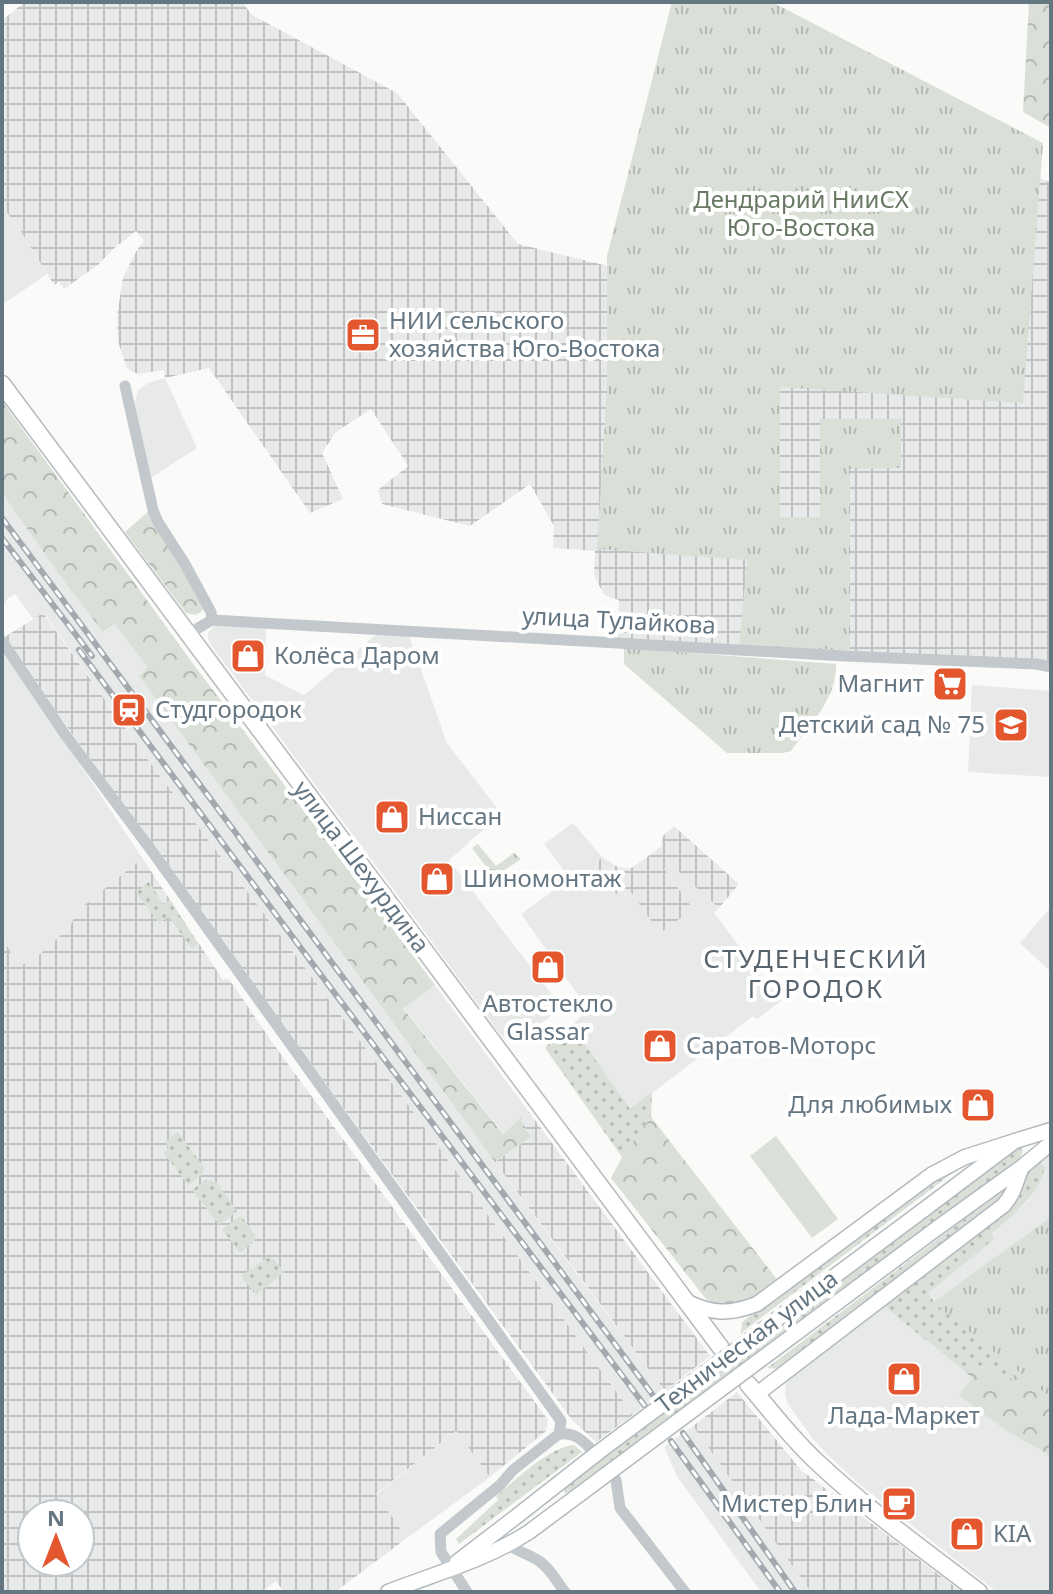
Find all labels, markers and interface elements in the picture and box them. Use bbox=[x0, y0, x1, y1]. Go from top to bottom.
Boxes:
park label: Дендрарий НииСХ Юго-Востока bbox=[693, 182, 909, 243]
place label: НИИ сельского хозяйства Юго-Востока bbox=[389, 303, 660, 364]
office icon: НИИ сельского хозяйства Юго-Востока bbox=[344, 316, 382, 354]
street label: улица Тулайкова bbox=[521, 598, 717, 641]
shop icon: Колёса Даром bbox=[229, 637, 267, 675]
place label: Колёса Даром bbox=[274, 638, 440, 671]
supermarket icon: Магнит bbox=[931, 665, 969, 703]
place label: Магнит bbox=[838, 666, 924, 699]
station icon: Студгородок bbox=[110, 691, 148, 729]
place label: Студгородок bbox=[155, 692, 302, 725]
school or university icon: Детский сад № 75 bbox=[992, 706, 1030, 744]
place label: Детский сад № 75 bbox=[779, 707, 985, 740]
street label: улица Шехурдина bbox=[286, 773, 438, 959]
shop icon: Ниссан bbox=[373, 798, 411, 836]
place label: Ниссан bbox=[418, 799, 502, 832]
shop icon: Шиномонтаж bbox=[418, 860, 456, 898]
place label: Шиномонтаж bbox=[463, 861, 622, 894]
district label: СТУДЕНЧЕСКИЙ ГОРОДОК bbox=[703, 940, 929, 1006]
shop icon: Автостекло Glassar bbox=[529, 948, 567, 986]
place label: Автостекло Glassar bbox=[483, 986, 613, 1047]
shop icon: Саратов-Моторс bbox=[641, 1027, 679, 1065]
place label: Саратов-Моторс bbox=[686, 1028, 876, 1061]
shop icon: Для любимых bbox=[959, 1086, 997, 1124]
place label: Для любимых bbox=[788, 1087, 953, 1120]
street label: Техническая улица bbox=[648, 1261, 844, 1420]
shop icon: Лада-Маркет bbox=[885, 1360, 923, 1398]
place label: Лада-Маркет bbox=[828, 1398, 980, 1431]
cafe icon: Мистер Блин bbox=[880, 1485, 918, 1523]
place label: Мистер Блин bbox=[721, 1486, 873, 1519]
north arrow bbox=[16, 1498, 96, 1578]
text: N bbox=[47, 1502, 65, 1532]
shop icon: KIA bbox=[948, 1515, 986, 1553]
place label: KIA bbox=[993, 1516, 1032, 1549]

